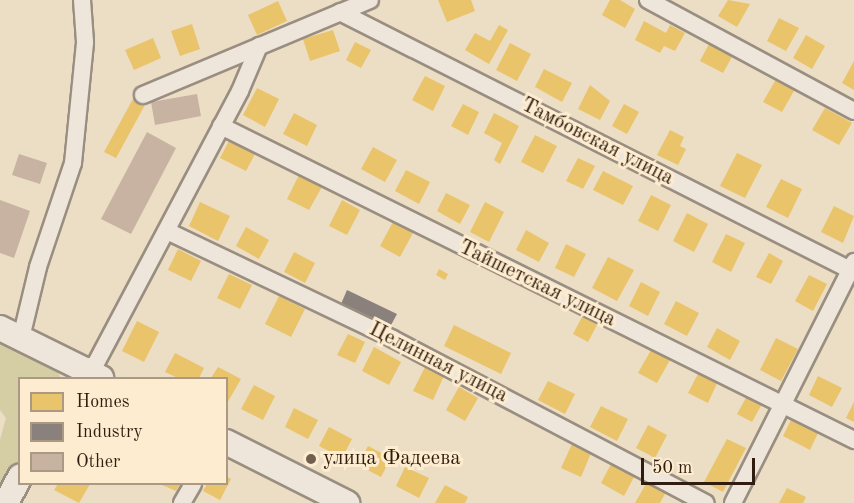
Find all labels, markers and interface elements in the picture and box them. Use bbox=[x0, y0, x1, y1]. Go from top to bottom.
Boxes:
street label: Тамбовская улица bbox=[516, 93, 678, 191]
street label: Тайшетская улица bbox=[454, 235, 620, 333]
street label: Целинная улица bbox=[364, 317, 512, 409]
legend bbox=[18, 377, 228, 485]
text: Homes bbox=[76, 393, 130, 411]
text: Industry bbox=[76, 423, 143, 441]
place label: улица Фадеева bbox=[323, 446, 461, 472]
scale bar bbox=[644, 446, 758, 484]
marker: улица Фадеева bbox=[304, 452, 318, 466]
text: Other bbox=[76, 453, 120, 471]
text: 50 m bbox=[652, 459, 692, 477]

